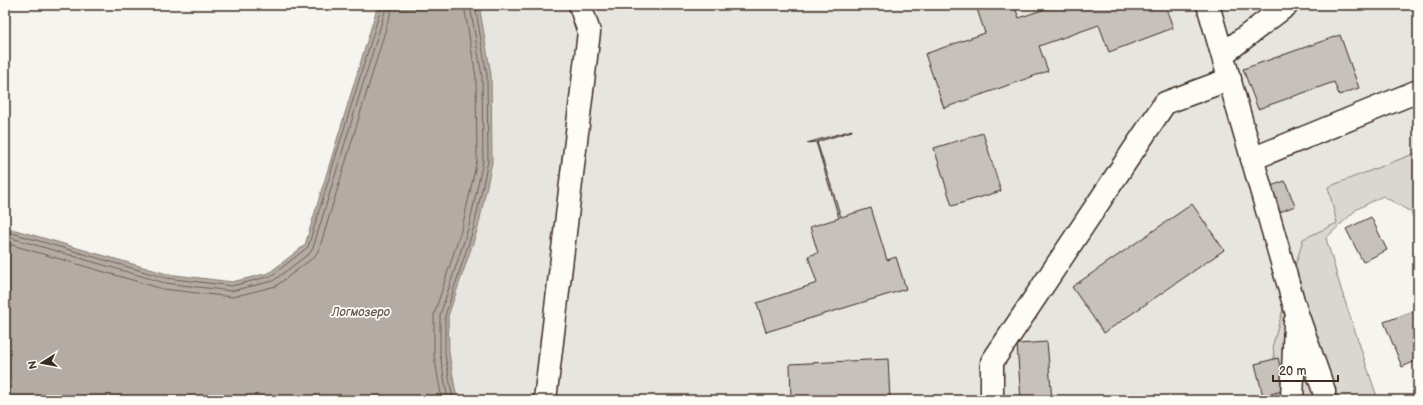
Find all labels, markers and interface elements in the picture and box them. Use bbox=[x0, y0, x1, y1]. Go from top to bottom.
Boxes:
water label: Логмозеро bbox=[331, 305, 391, 320]
north arrow bbox=[22, 343, 62, 383]
scale bar bbox=[1273, 357, 1338, 383]
text: N bbox=[26, 360, 40, 370]
text: 20 m bbox=[1279, 364, 1306, 379]

